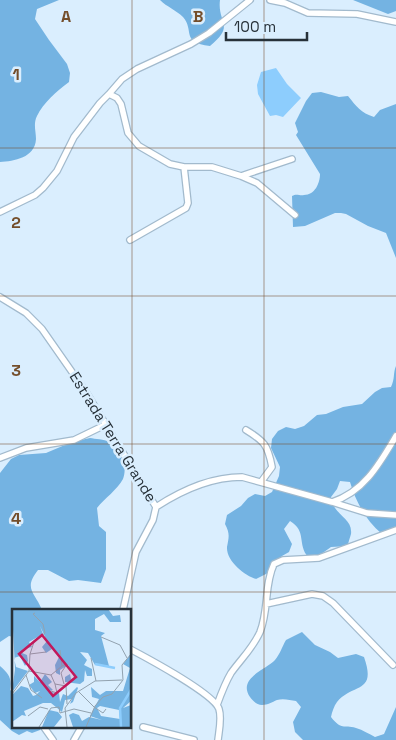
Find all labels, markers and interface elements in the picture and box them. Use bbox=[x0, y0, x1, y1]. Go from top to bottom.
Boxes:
text: A bbox=[61, 6, 71, 27]
text: B bbox=[193, 6, 203, 27]
scale bar bbox=[226, 10, 307, 42]
text: 100 m bbox=[234, 17, 276, 36]
text: 1 bbox=[12, 64, 20, 85]
text: 2 bbox=[11, 212, 21, 233]
text: 3 bbox=[11, 360, 21, 381]
street label: Estrada Terra Grande bbox=[66, 368, 161, 505]
text: 4 bbox=[11, 508, 21, 529]
inset map bbox=[12, 609, 131, 728]

